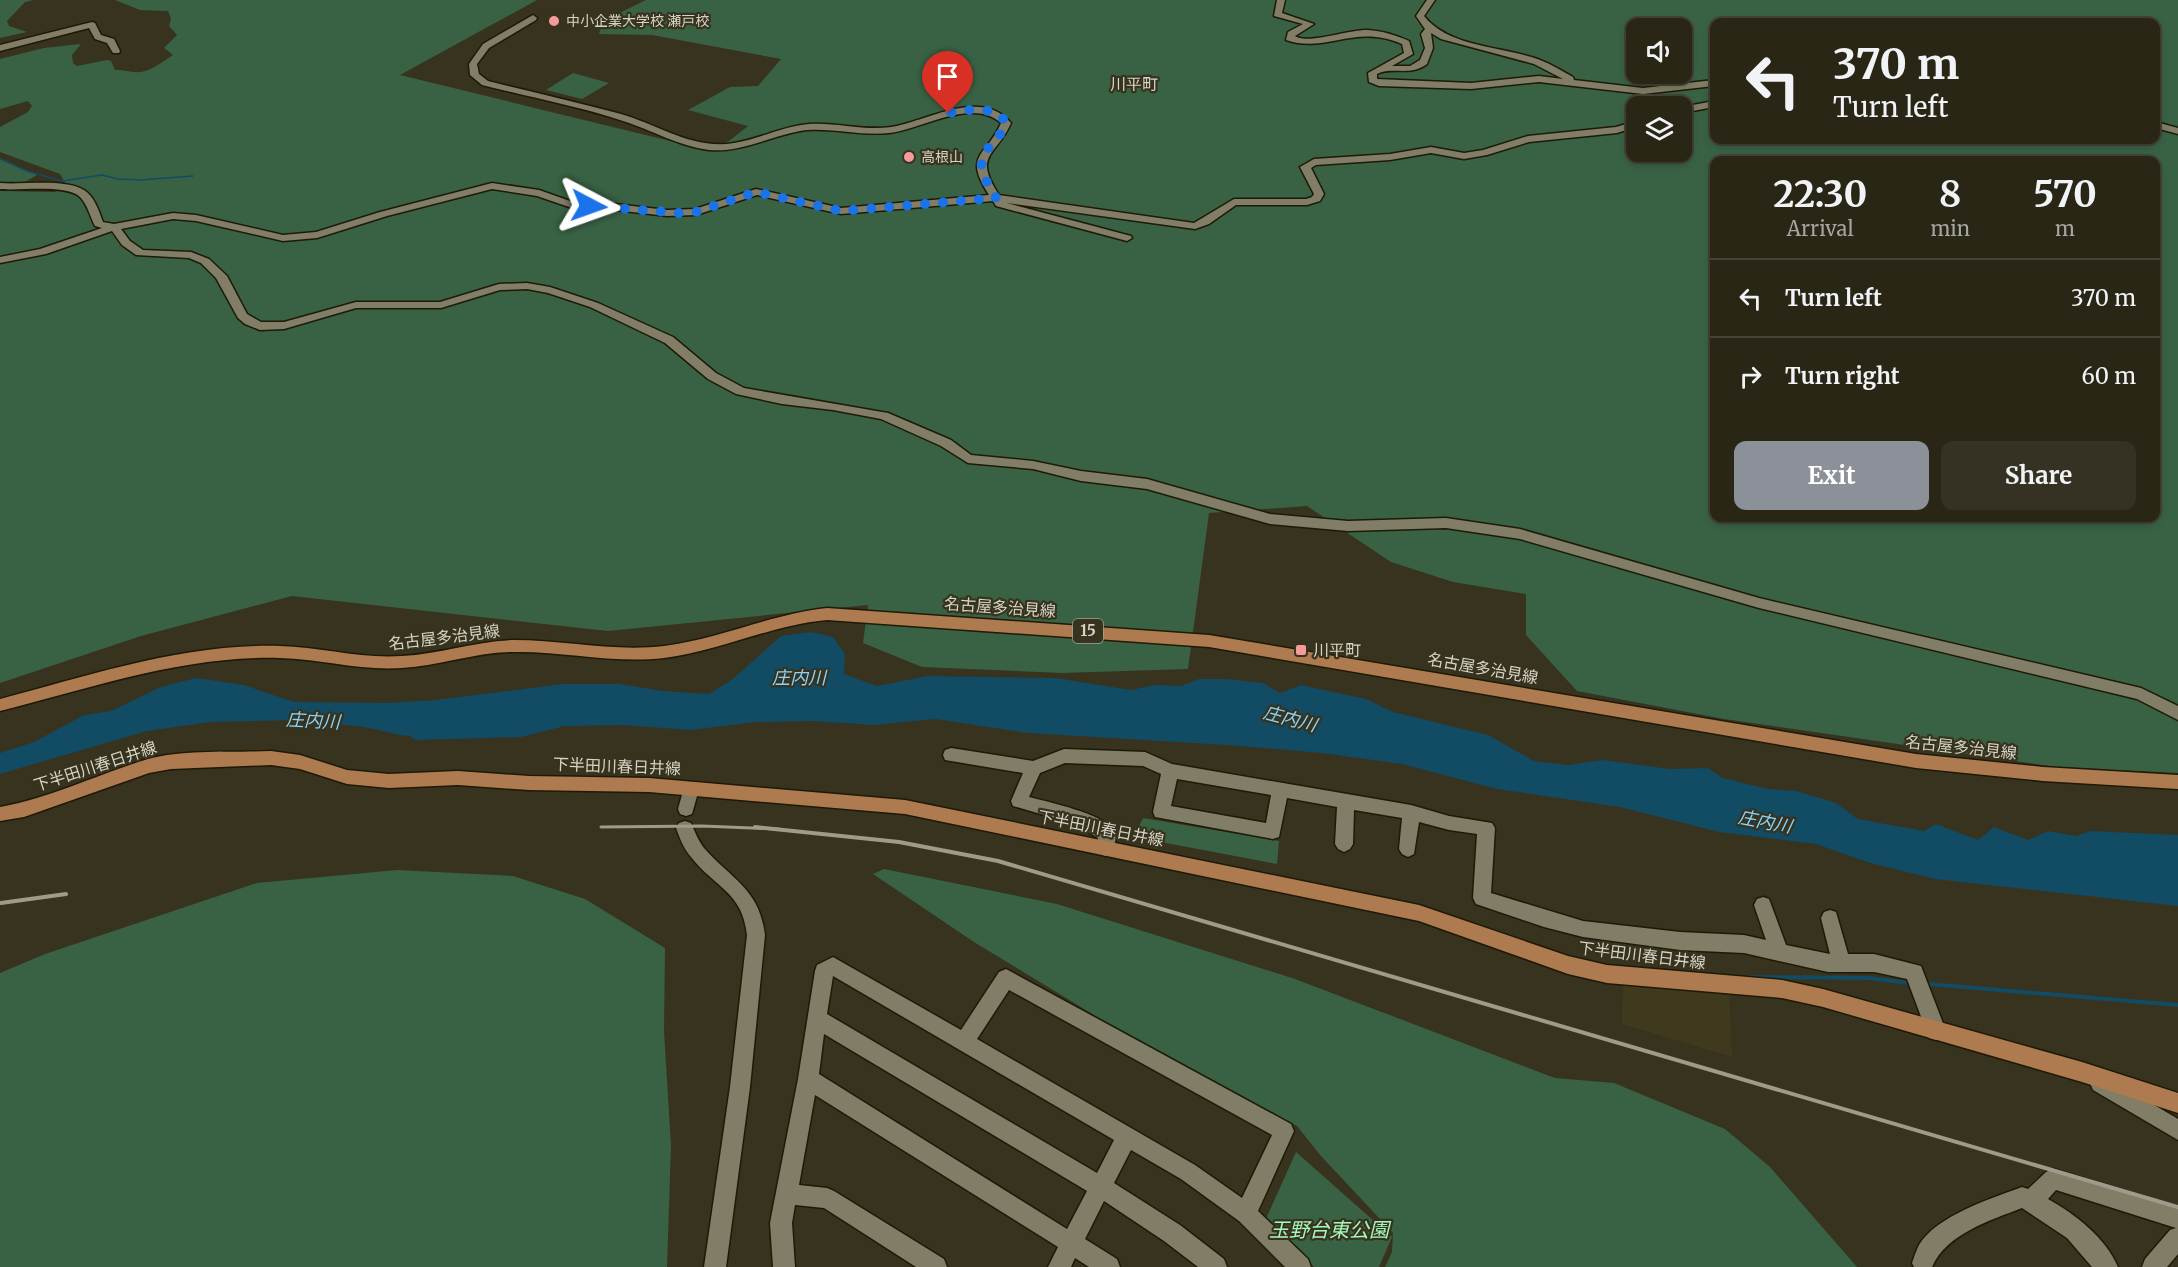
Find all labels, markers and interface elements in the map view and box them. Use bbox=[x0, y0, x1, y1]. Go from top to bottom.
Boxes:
place label: 中小企業大学校 瀬戸校 bbox=[566, 12, 709, 30]
marker: 中小企業大学校 瀬戸校 bbox=[547, 14, 561, 28]
map controls bbox=[1626, 18, 1692, 162]
button: sound bbox=[1626, 18, 1692, 84]
text: 370 m bbox=[1833, 38, 1959, 90]
icon: left bbox=[1734, 42, 1812, 120]
pin bbox=[922, 51, 973, 113]
icon: arrive bbox=[931, 60, 964, 93]
district label: 川平町 bbox=[1110, 74, 1158, 94]
text: Turn left bbox=[1833, 90, 1948, 124]
button: layers bbox=[1626, 96, 1692, 162]
place label: 高根山 bbox=[921, 148, 963, 166]
marker: 高根山 bbox=[902, 150, 916, 164]
text: 22:30 bbox=[1773, 172, 1867, 217]
text: 8 bbox=[1939, 172, 1961, 217]
text: 570 bbox=[2033, 172, 2097, 217]
position arrow bbox=[557, 174, 621, 238]
text: Arrival bbox=[1787, 216, 1854, 241]
text: min bbox=[1930, 216, 1970, 241]
text: m bbox=[2055, 216, 2075, 241]
icon: left bbox=[1734, 282, 1767, 315]
text: Turn left bbox=[1785, 284, 1882, 312]
text: 370 m bbox=[2071, 284, 2136, 312]
icon: right bbox=[1734, 360, 1767, 393]
text: Turn right bbox=[1785, 362, 1899, 390]
text: 60 m bbox=[2082, 362, 2136, 390]
button: Exit bbox=[1734, 441, 1929, 510]
button: Share bbox=[1941, 441, 2136, 510]
street label: 名古屋多治見線 bbox=[943, 593, 1057, 621]
road number: 15 bbox=[1073, 619, 1103, 643]
street label: 名古屋多治見線 bbox=[387, 620, 501, 654]
place label: 川平町 bbox=[1313, 640, 1361, 660]
marker: 川平町 bbox=[1294, 643, 1308, 657]
street label: 名古屋多治見線 bbox=[1426, 648, 1540, 688]
water label: 庄内川 bbox=[772, 666, 828, 689]
water label: 庄内川 bbox=[1261, 700, 1321, 737]
water label: 庄内川 bbox=[285, 708, 343, 734]
street label: 名古屋多治見線 bbox=[1904, 731, 2018, 763]
street label: 下半田川春日井線 bbox=[31, 737, 159, 795]
street label: 下半田川春日井線 bbox=[553, 754, 681, 778]
water label: 庄内川 bbox=[1736, 805, 1796, 838]
street label: 下半田川春日井線 bbox=[1036, 806, 1166, 850]
street label: 下半田川春日井線 bbox=[1577, 937, 1707, 973]
park label: 玉野台東公園 bbox=[1269, 1217, 1392, 1242]

